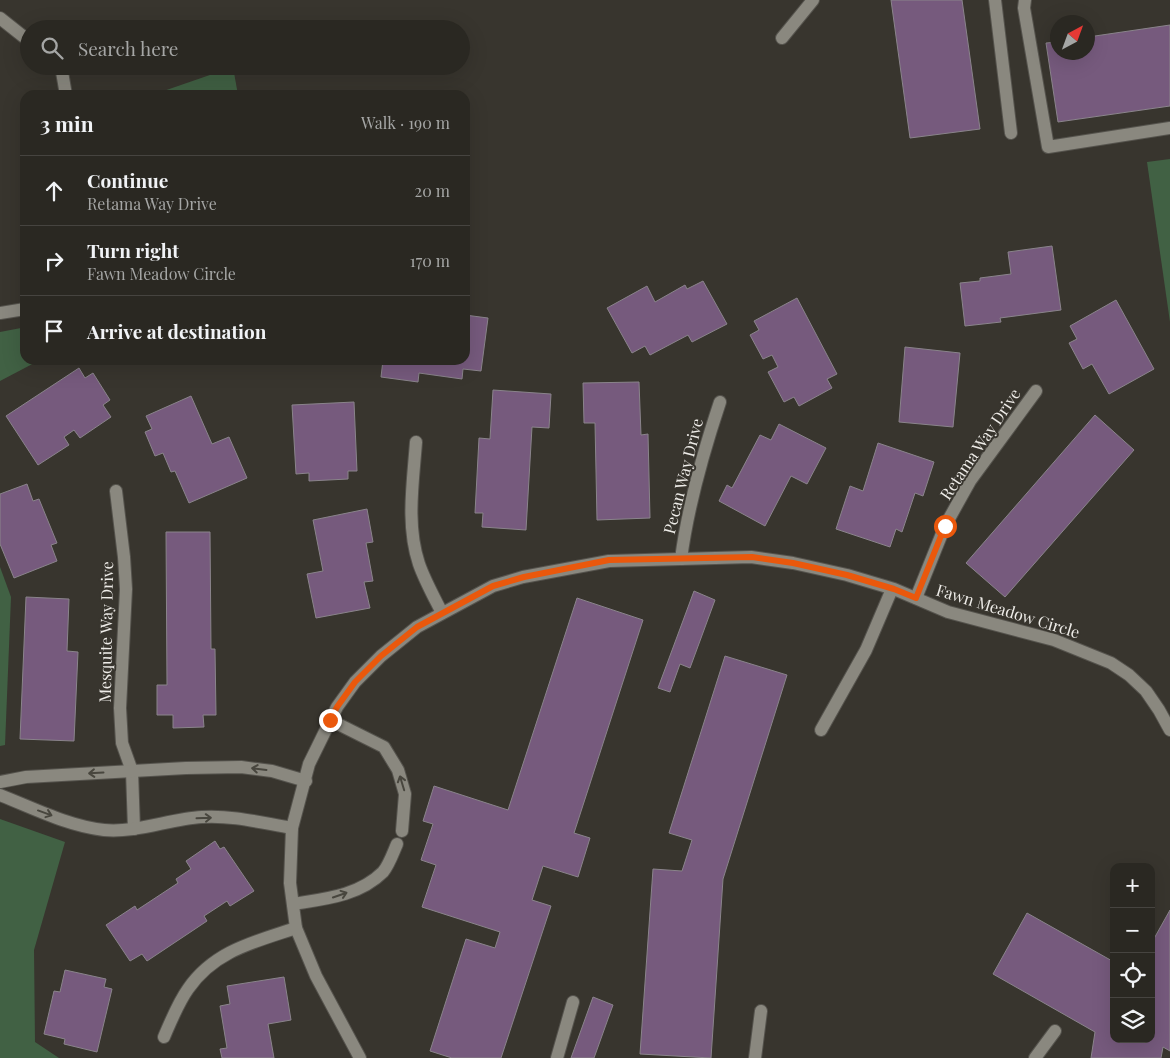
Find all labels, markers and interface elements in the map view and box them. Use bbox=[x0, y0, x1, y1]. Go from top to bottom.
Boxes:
north arrow bbox=[1050, 15, 1095, 60]
search box bbox=[20, 20, 470, 75]
icon: search bbox=[38, 34, 66, 62]
text: Search here bbox=[78, 35, 178, 61]
text: 3 min bbox=[40, 109, 94, 137]
text: Walk · 190 m bbox=[361, 112, 450, 133]
text: Continue bbox=[87, 167, 168, 193]
icon: ahead bbox=[40, 177, 68, 205]
text: 20 m bbox=[415, 180, 450, 201]
text: Retama Way Drive bbox=[87, 193, 217, 214]
text: Turn right bbox=[87, 237, 179, 263]
icon: right bbox=[40, 247, 68, 275]
text: 170 m bbox=[410, 250, 450, 271]
text: Fawn Meadow Circle bbox=[87, 263, 236, 284]
icon: arrive bbox=[40, 317, 68, 345]
text: Arrive at destination bbox=[87, 318, 267, 344]
street label: Retama Way Drive bbox=[935, 384, 1025, 503]
street label: Pecan Way Drive bbox=[658, 416, 707, 536]
route start bbox=[934, 515, 957, 538]
street label: Mesquite Way Drive bbox=[94, 561, 117, 703]
street label: Fawn Meadow Circle bbox=[934, 579, 1082, 642]
route end bbox=[319, 709, 342, 732]
one-way arrow bbox=[251, 764, 267, 774]
one-way arrow bbox=[89, 769, 105, 778]
one-way arrow bbox=[396, 775, 406, 791]
one-way arrow bbox=[37, 809, 53, 818]
one-way arrow bbox=[196, 813, 212, 822]
map controls bbox=[1110, 863, 1155, 1043]
button: + bbox=[1110, 863, 1155, 908]
one-way arrow bbox=[332, 890, 348, 899]
button: − bbox=[1110, 908, 1155, 953]
button: locate bbox=[1110, 953, 1155, 998]
button: layers bbox=[1110, 998, 1155, 1043]

